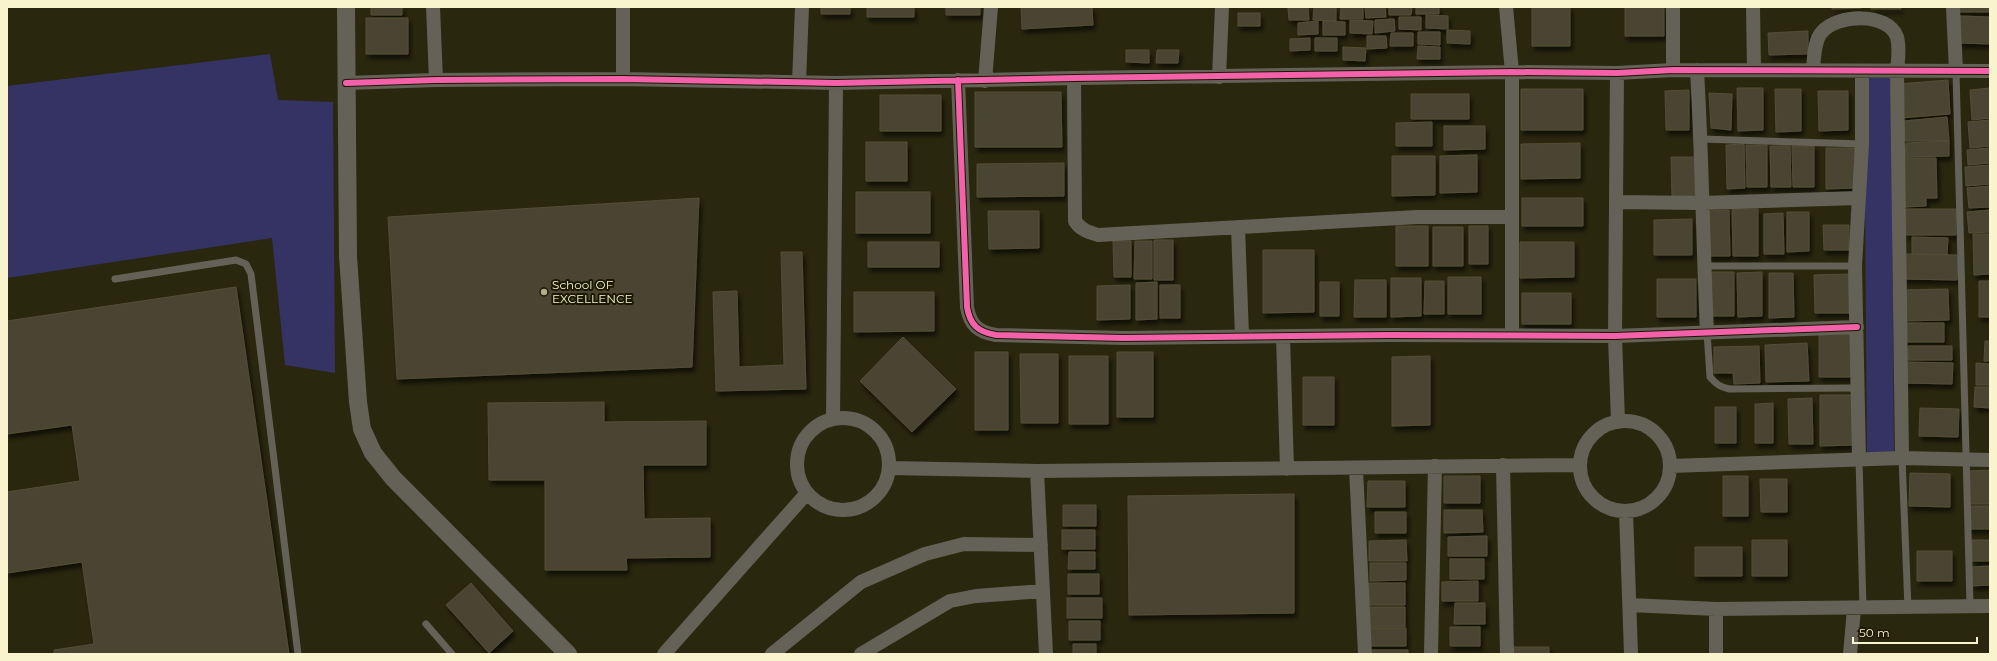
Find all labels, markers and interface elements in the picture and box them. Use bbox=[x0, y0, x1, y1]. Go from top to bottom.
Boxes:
place label: School OF EXCELLENCE bbox=[552, 277, 633, 306]
marker: School OF EXCELLENCE bbox=[539, 287, 549, 297]
scale bar bbox=[1853, 619, 1977, 645]
text: 50 m bbox=[1859, 625, 1890, 640]

